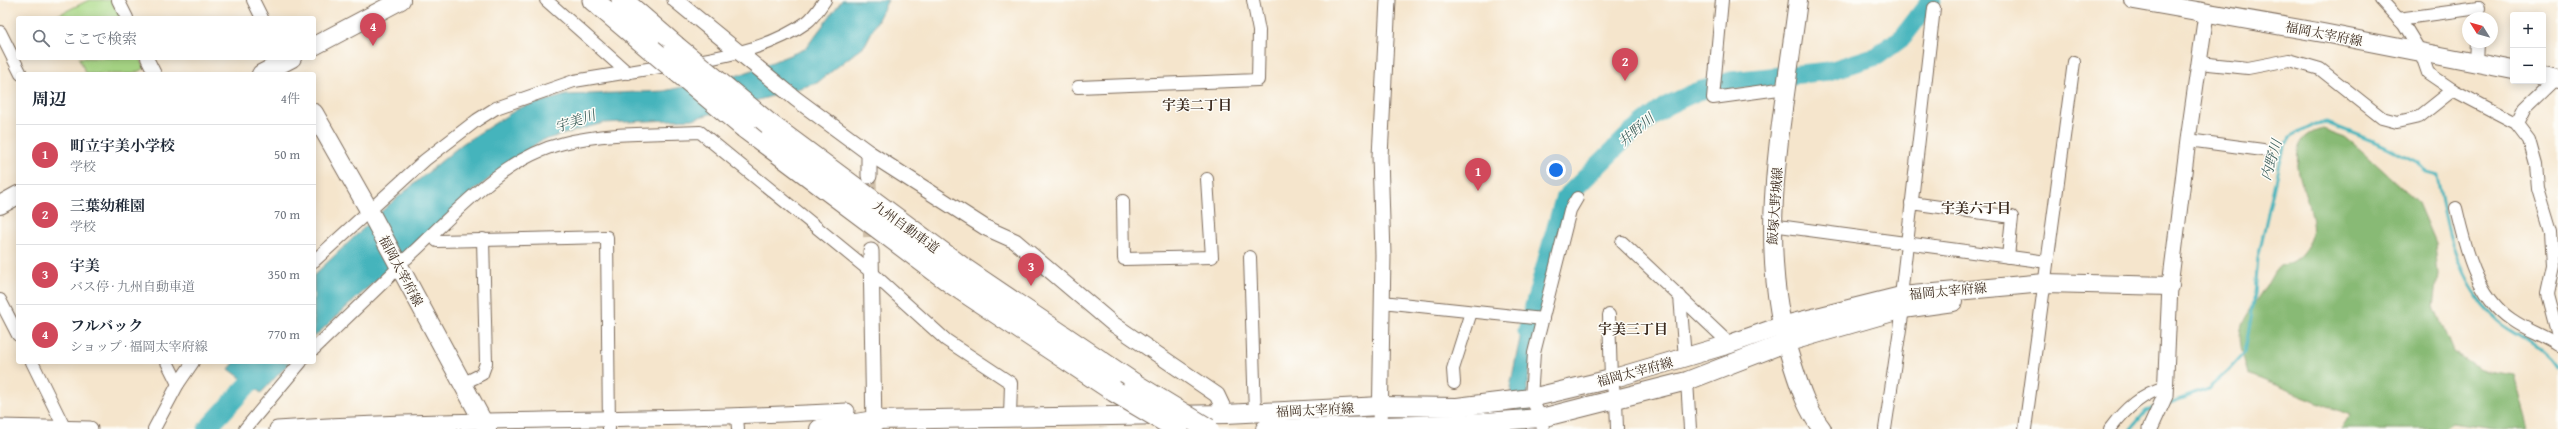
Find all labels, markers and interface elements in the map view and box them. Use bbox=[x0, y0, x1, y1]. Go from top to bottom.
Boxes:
north arrow bbox=[2462, 12, 2498, 48]
map controls bbox=[2510, 12, 2546, 84]
button: + bbox=[2510, 12, 2546, 48]
pin: 4 bbox=[360, 13, 386, 46]
search box bbox=[16, 16, 316, 60]
street label: 福岡太宰府線 bbox=[2284, 17, 2364, 51]
icon: search bbox=[30, 27, 52, 49]
text: ここで検索 bbox=[62, 28, 137, 49]
pin: 2 bbox=[1612, 48, 1638, 81]
button: − bbox=[2510, 48, 2546, 84]
text: 周辺 bbox=[32, 86, 66, 111]
text: 4件 bbox=[281, 89, 300, 108]
district label: 宇美二丁目 bbox=[1162, 95, 1232, 115]
water label: 宇美川 bbox=[552, 104, 600, 137]
water label: 井野川 bbox=[1613, 108, 1660, 151]
text: 町立宇美小学校 bbox=[70, 135, 175, 156]
water label: 内野川 bbox=[2255, 135, 2287, 183]
text: 1 bbox=[42, 145, 48, 164]
text: 50 m bbox=[274, 145, 300, 164]
text: 学校 bbox=[70, 157, 96, 176]
pin: 1 bbox=[1465, 158, 1491, 191]
your location bbox=[1546, 160, 1566, 180]
street label: 飯塚大野城線 bbox=[1763, 166, 1787, 246]
text: 三葉幼稚園 bbox=[70, 195, 145, 216]
street label: 九州自動車道 bbox=[869, 196, 943, 258]
district label: 宇美六丁目 bbox=[1941, 198, 2011, 218]
text: 2 bbox=[42, 205, 48, 224]
text: 70 m bbox=[274, 205, 300, 224]
text: 学校 bbox=[70, 217, 96, 236]
street label: 福岡太宰府線 bbox=[374, 232, 428, 310]
pin: 3 bbox=[1018, 253, 1044, 286]
text: 宇美 bbox=[70, 255, 100, 276]
text: 3 bbox=[42, 265, 48, 284]
text: 350 m bbox=[268, 265, 300, 284]
text: バス停 · 九州自動車道 bbox=[70, 277, 195, 296]
street label: 福岡太宰府線 bbox=[1908, 278, 1988, 304]
text: フルバック bbox=[70, 315, 143, 336]
district label: 宇美三丁目 bbox=[1598, 319, 1668, 339]
text: 4 bbox=[42, 325, 48, 344]
text: 770 m bbox=[268, 325, 300, 344]
text: ショップ · 福岡太宰府線 bbox=[70, 337, 208, 356]
street label: 福岡太宰府線 bbox=[1595, 353, 1675, 391]
street label: 福岡太宰府線 bbox=[1276, 398, 1354, 422]

